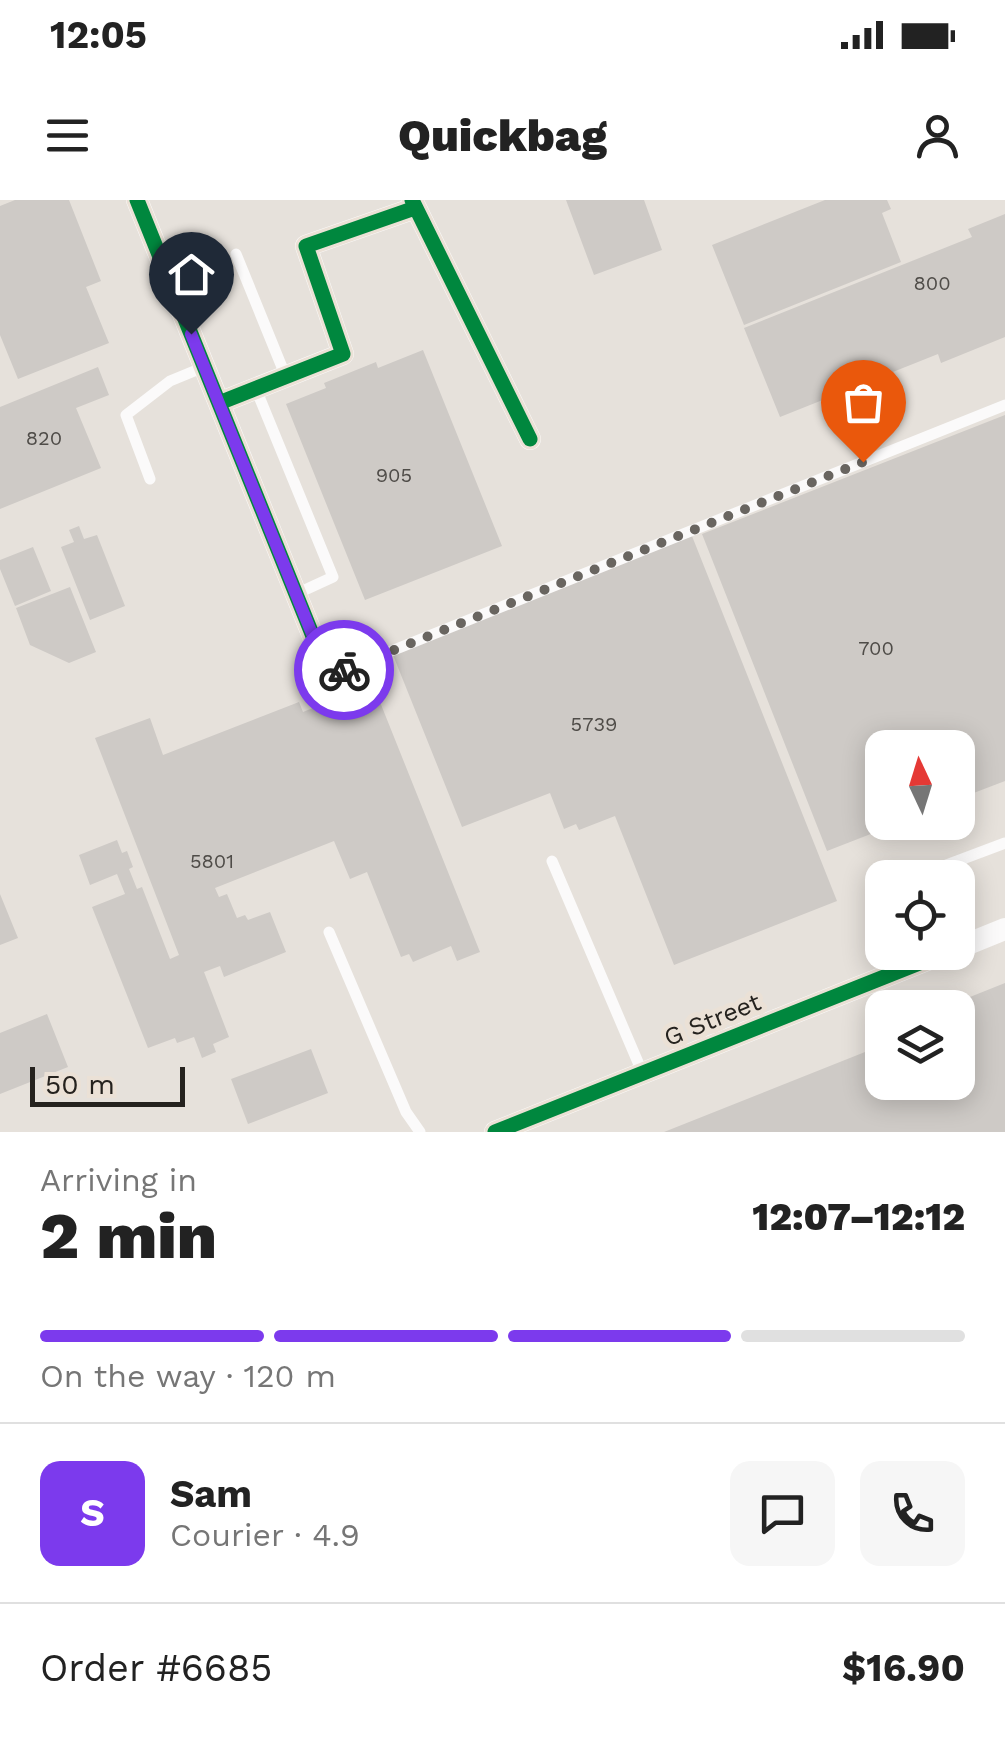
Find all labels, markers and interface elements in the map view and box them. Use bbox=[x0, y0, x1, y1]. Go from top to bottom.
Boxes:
text: 12:05 bbox=[50, 13, 147, 57]
icon: menu bbox=[40, 108, 95, 163]
icon: person bbox=[910, 108, 965, 163]
text: Quickbag bbox=[398, 109, 607, 162]
pin bbox=[149, 232, 234, 335]
icon: home bbox=[164, 247, 219, 302]
house number: 800 bbox=[913, 271, 951, 295]
pin bbox=[821, 360, 906, 463]
icon: bag bbox=[836, 375, 891, 430]
house number: 820 bbox=[26, 426, 62, 450]
house number: 905 bbox=[376, 463, 412, 487]
courier bbox=[294, 620, 394, 720]
house number: 700 bbox=[858, 636, 894, 660]
icon: bike bbox=[317, 643, 372, 698]
house number: 5739 bbox=[571, 712, 617, 736]
north arrow bbox=[865, 730, 975, 840]
map controls bbox=[865, 730, 975, 1100]
house number: 5801 bbox=[190, 849, 234, 873]
button: locate bbox=[865, 860, 975, 970]
street label: G Street bbox=[660, 987, 765, 1052]
button: layers bbox=[865, 990, 975, 1100]
scale bar bbox=[30, 1062, 185, 1106]
text: 50 m bbox=[45, 1068, 115, 1101]
text: Arriving in bbox=[40, 1161, 197, 1199]
text: 12:07–12:12 bbox=[752, 1195, 965, 1239]
text: 2 min bbox=[40, 1198, 217, 1274]
text: On the way · 120 m bbox=[40, 1357, 336, 1395]
button: chat bbox=[730, 1461, 835, 1566]
button: phone bbox=[860, 1461, 965, 1566]
text: Sam bbox=[170, 1472, 252, 1516]
text: S bbox=[80, 1491, 105, 1535]
text: Courier · 4.9 bbox=[170, 1516, 360, 1554]
text: Order #6685 bbox=[40, 1646, 273, 1690]
text: $16.90 bbox=[842, 1646, 965, 1690]

